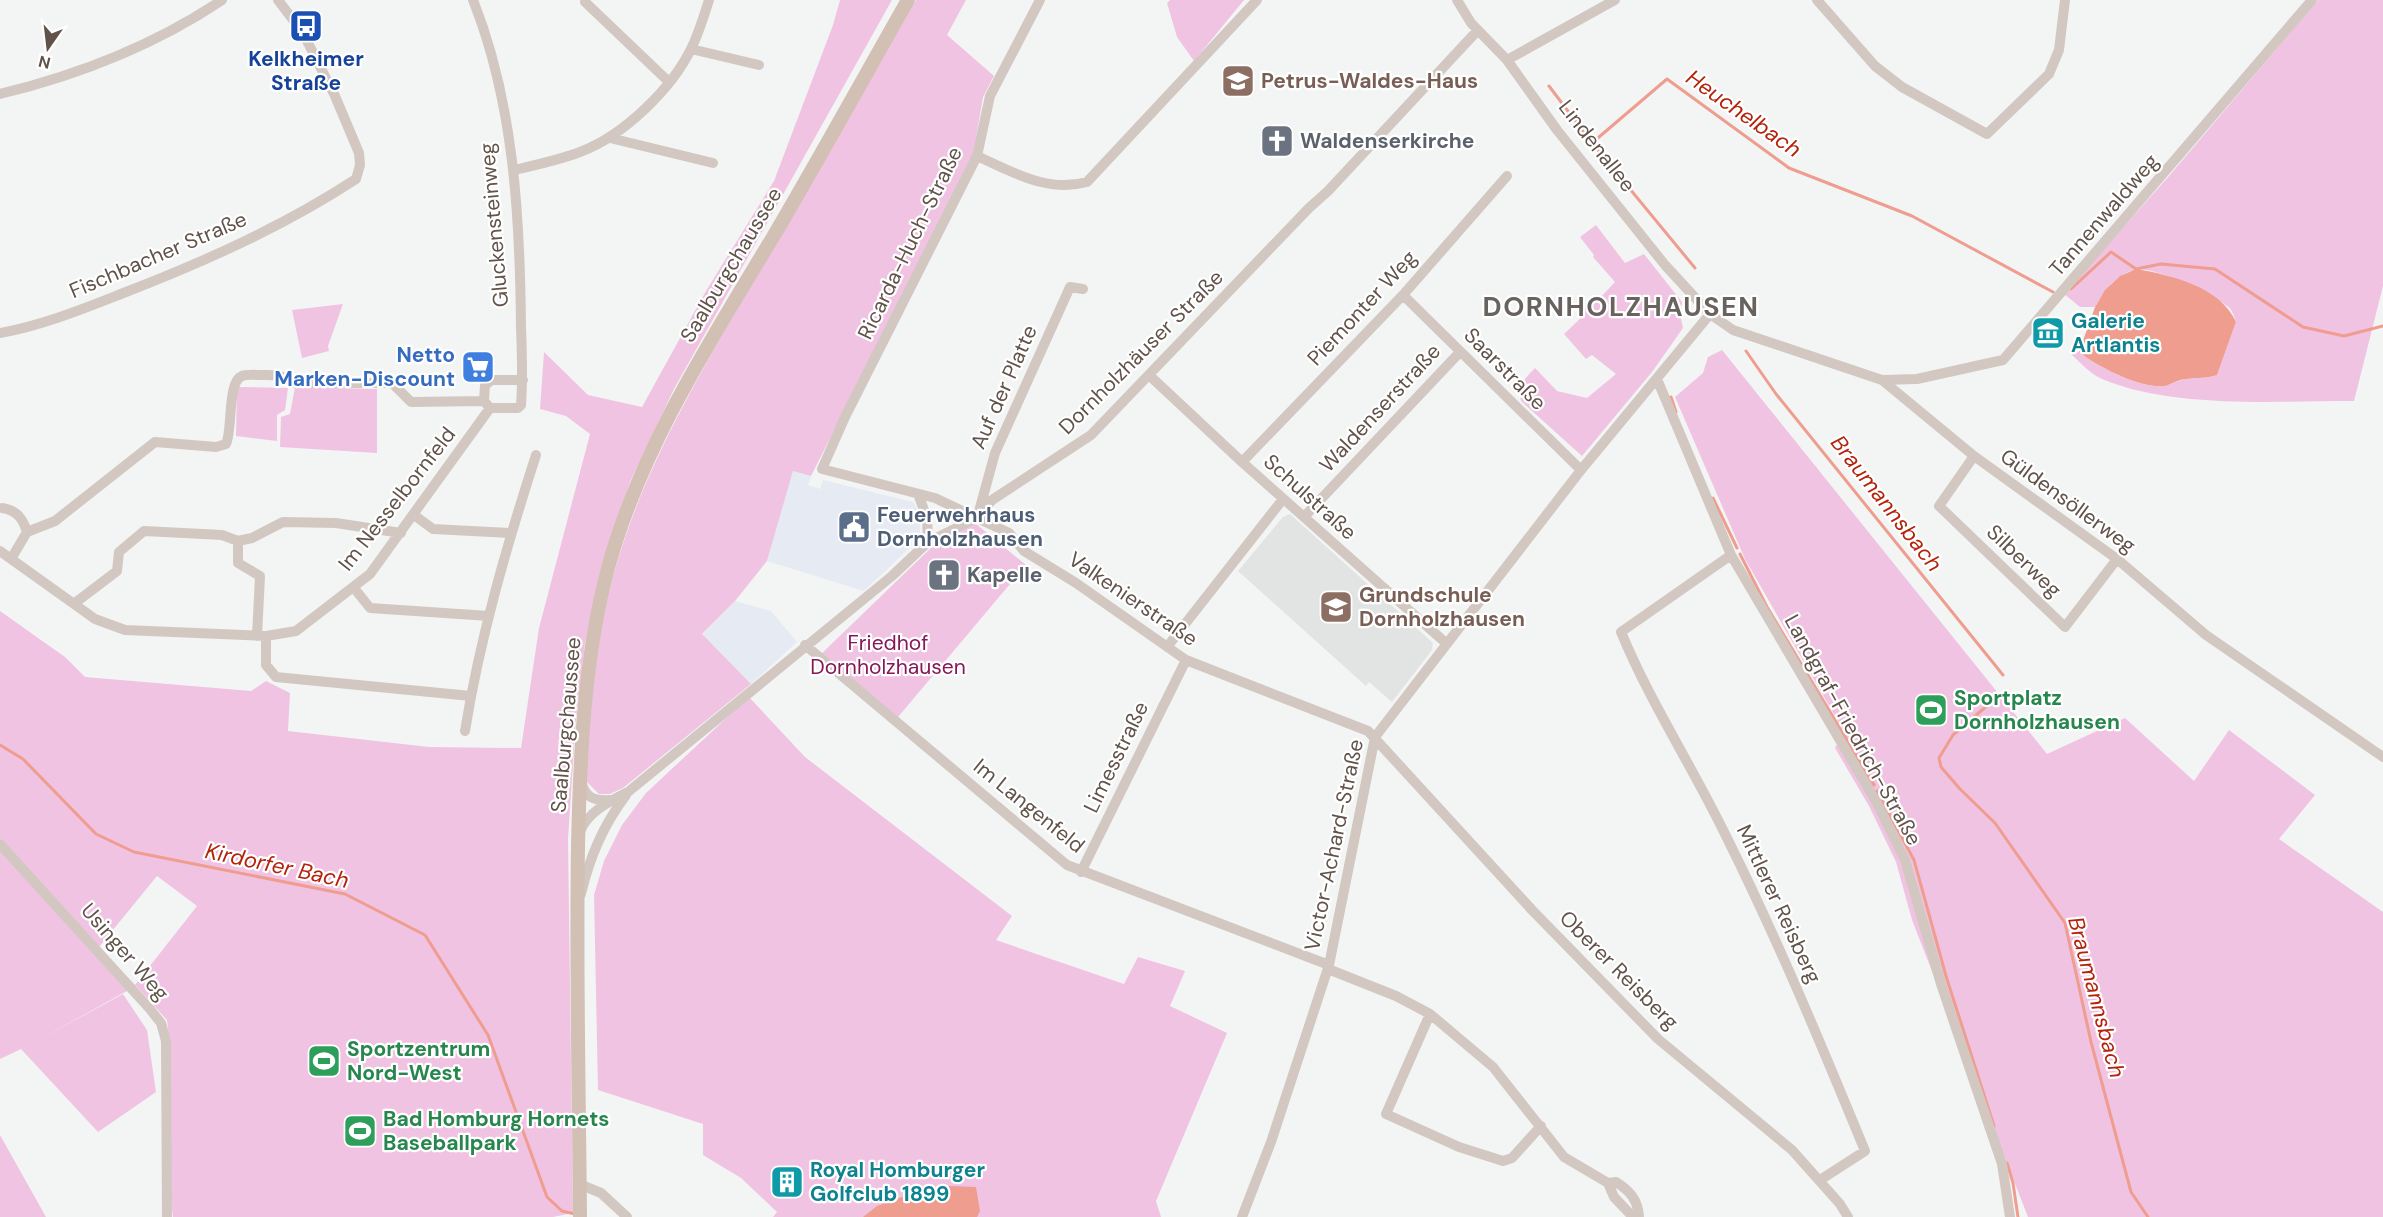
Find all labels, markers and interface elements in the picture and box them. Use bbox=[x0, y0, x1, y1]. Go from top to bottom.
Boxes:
bus stop icon: Kelkheimer Straße bbox=[288, 8, 324, 44]
north arrow bbox=[18, 18, 78, 78]
place label: Kelkheimer Straße bbox=[248, 45, 364, 97]
text: N bbox=[36, 50, 53, 74]
school or university icon: Petrus-Waldes-Haus bbox=[1220, 63, 1256, 99]
water label: Heuchelbach bbox=[1680, 63, 1807, 164]
place label: Petrus-Waldes-Haus bbox=[1261, 67, 1478, 95]
street label: Lindenallee bbox=[1552, 94, 1642, 198]
church icon: Waldenserkirche bbox=[1259, 123, 1295, 159]
place label: Waldenserkirche bbox=[1300, 127, 1475, 155]
street label: Gluckensteinweg bbox=[473, 141, 515, 308]
street label: Ricarda-Huch-Straße bbox=[851, 142, 969, 344]
street label: Tannenwaldweg bbox=[2043, 148, 2165, 282]
street label: Saalburgchaussee bbox=[674, 182, 788, 348]
street label: Fischbacher Straße bbox=[65, 205, 251, 305]
street label: Piemonter Weg bbox=[1301, 244, 1423, 372]
street label: Dornholzhäuser Straße bbox=[1053, 264, 1229, 440]
district label: DORNHOLZHAUSEN bbox=[1483, 289, 1759, 324]
place label: Galerie Artlantis bbox=[2071, 307, 2160, 359]
museum icon: Galerie Artlantis bbox=[2030, 315, 2066, 351]
street label: Auf der Platte bbox=[964, 320, 1044, 453]
street label: Saarstraße bbox=[1458, 322, 1552, 416]
street label: Waldenserstraße bbox=[1313, 338, 1447, 478]
place label: Netto Marken-Discount bbox=[274, 341, 455, 393]
supermarket icon: Netto Marken-Discount bbox=[460, 349, 496, 385]
street label: Im Nesselbornfeld bbox=[332, 421, 462, 577]
water label: Braumannsbach bbox=[1824, 429, 1949, 577]
street label: Güldensöllerweg bbox=[1995, 442, 2142, 560]
street label: Schulstraße bbox=[1258, 448, 1363, 546]
place label: Feuerwehrhaus Dornholzhausen bbox=[877, 501, 1043, 553]
public building icon: Feuerwehrhaus Dornholzhausen bbox=[836, 509, 872, 545]
street label: Silberweg bbox=[1980, 518, 2068, 604]
street label: Valkenierstraße bbox=[1063, 545, 1203, 653]
church icon: Kapelle bbox=[926, 557, 962, 593]
place label: Kapelle bbox=[967, 561, 1043, 589]
place label: Grundschule Dornholzhausen bbox=[1359, 581, 1525, 633]
school or university icon: Grundschule Dornholzhausen bbox=[1318, 589, 1354, 625]
street label: Landgraf-Friedrich-Straße bbox=[1778, 610, 1928, 850]
park label: Friedhof Dornholzhausen bbox=[810, 629, 966, 681]
street label: Saalburgchaussee bbox=[544, 636, 588, 814]
place label: Sportplatz Dornholzhausen bbox=[1954, 684, 2120, 736]
sports icon: Sportplatz Dornholzhausen bbox=[1913, 692, 1949, 728]
street label: Limesstraße bbox=[1077, 697, 1155, 817]
street label: Victor-Achard-Straße bbox=[1298, 737, 1370, 953]
street label: Im Langenfeld bbox=[968, 752, 1090, 860]
street label: Mittlerer Reisberg bbox=[1730, 820, 1828, 988]
water label: Kirdorfer Bach bbox=[202, 836, 351, 895]
street label: Usinger Weg bbox=[75, 897, 175, 1007]
street label: Oberer Reisberg bbox=[1553, 904, 1685, 1036]
water label: Braumannsbach bbox=[2061, 914, 2132, 1081]
place label: Sportzentrum Nord-West bbox=[347, 1035, 490, 1087]
sports icon: Sportzentrum Nord-West bbox=[306, 1043, 342, 1079]
place label: Bad Homburg Hornets Baseballpark bbox=[383, 1105, 610, 1157]
sports icon: Bad Homburg Hornets Baseballpark bbox=[342, 1113, 378, 1149]
place label: Royal Homburger Golfclub 1899 bbox=[810, 1156, 985, 1208]
building icon: Royal Homburger Golfclub 1899 bbox=[769, 1164, 805, 1200]

